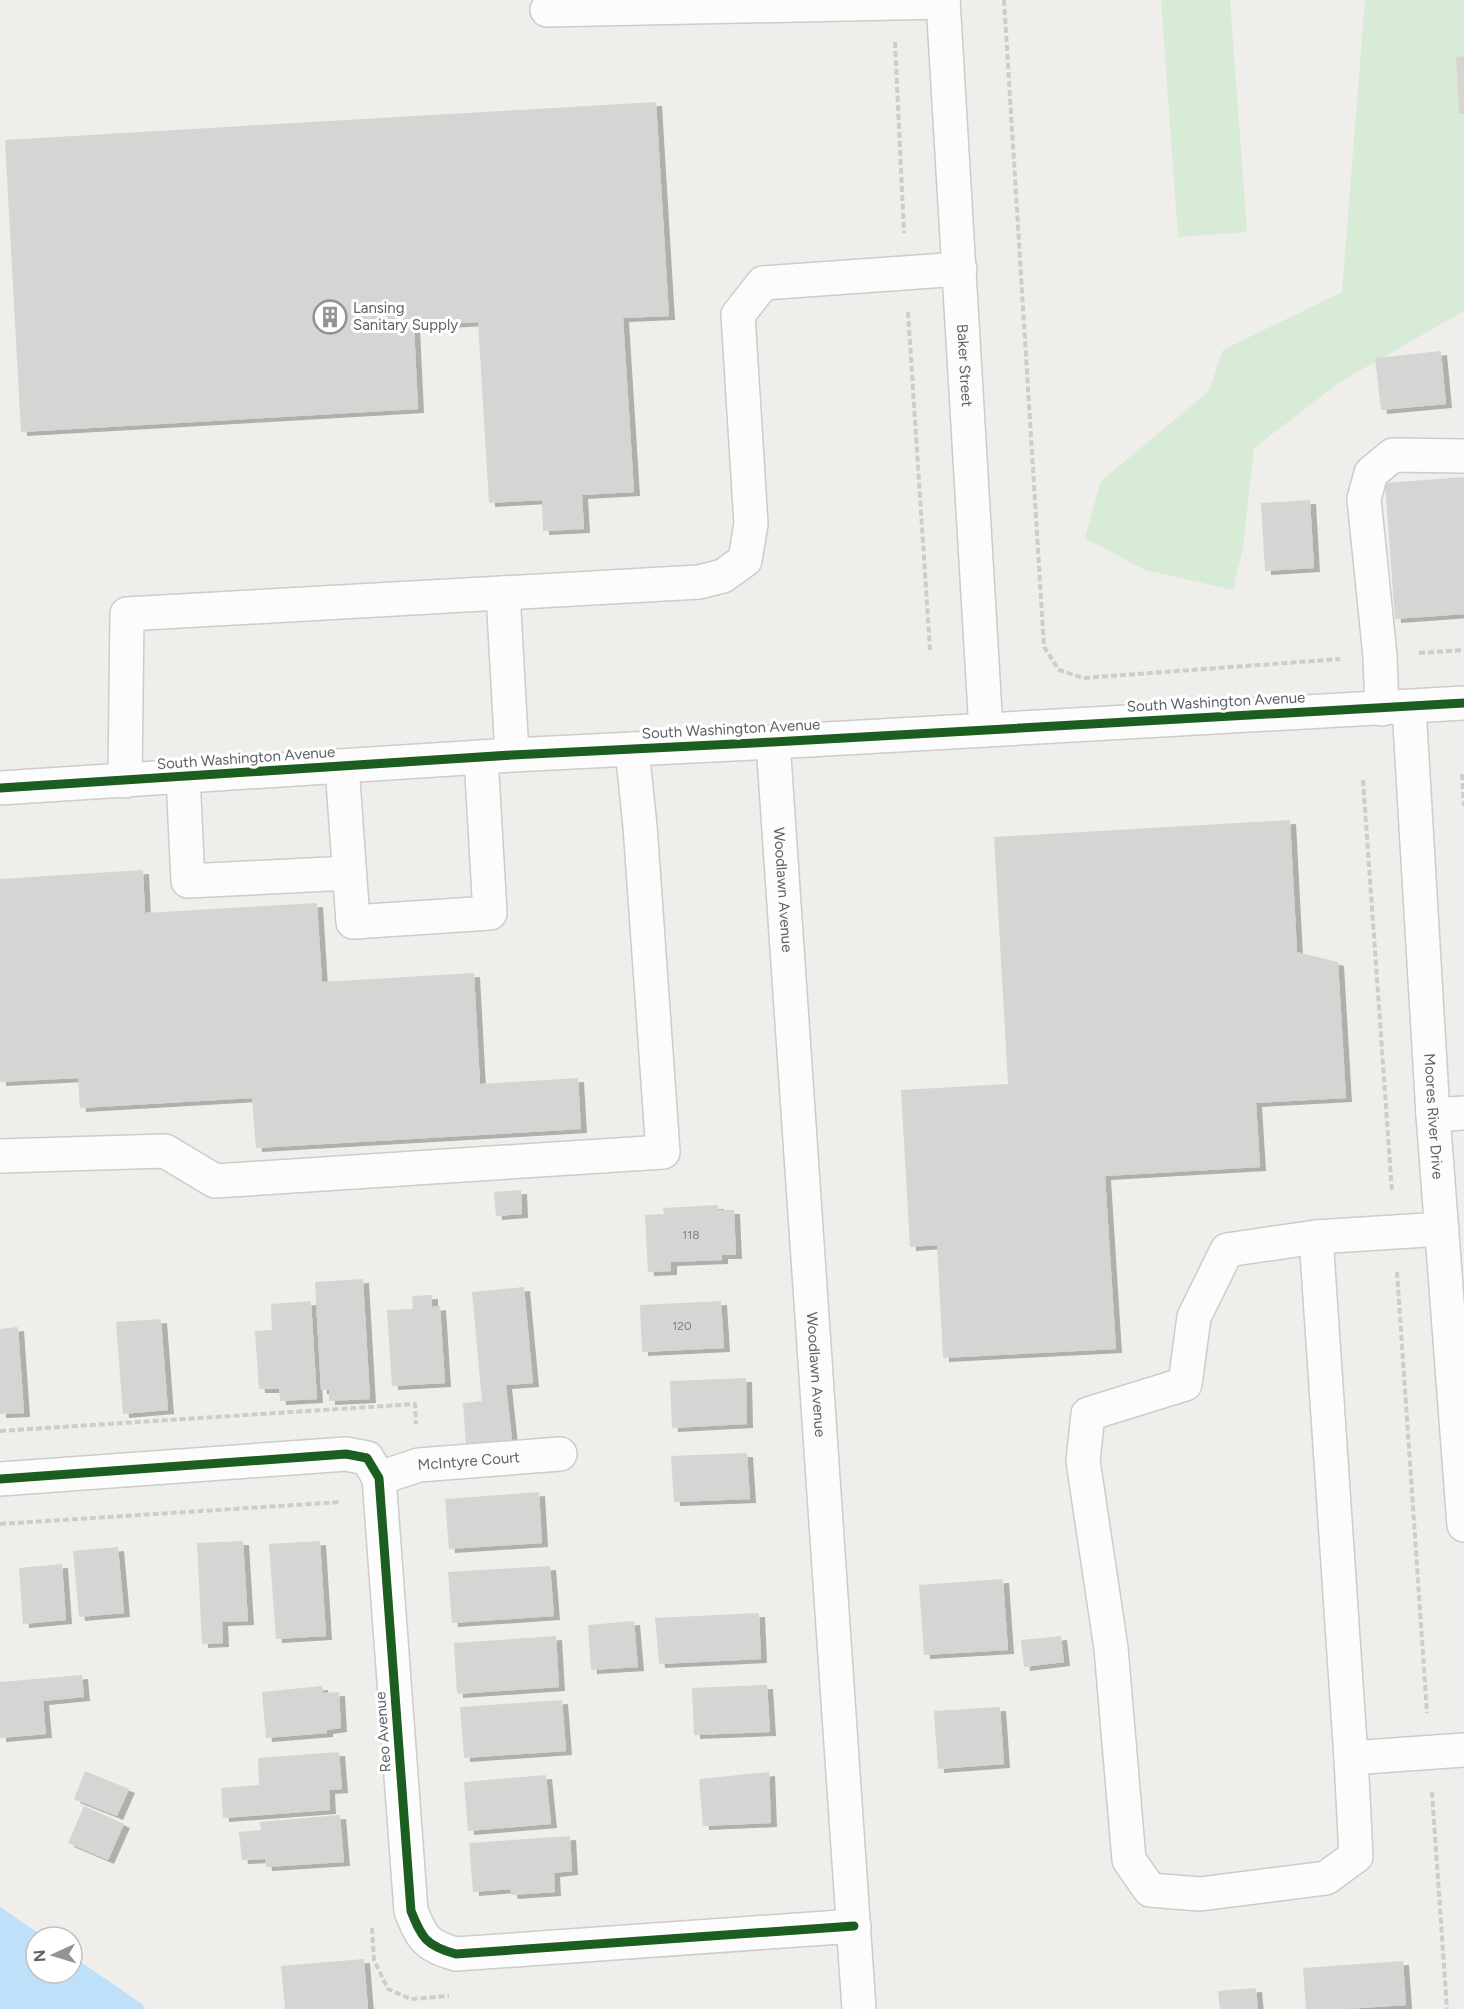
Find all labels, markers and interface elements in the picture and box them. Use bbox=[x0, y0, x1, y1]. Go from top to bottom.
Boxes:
building icon: Lansing Sanitary Supply bbox=[312, 299, 348, 335]
place label: Lansing Sanitary Supply bbox=[353, 299, 458, 334]
street label: Baker Street bbox=[953, 323, 976, 408]
street label: South Washington Avenue bbox=[1126, 688, 1306, 716]
street label: South Washington Avenue bbox=[641, 715, 821, 743]
street label: South Washington Avenue bbox=[156, 743, 336, 773]
street label: Woodlawn Avenue bbox=[770, 826, 796, 953]
street label: Moores River Drive bbox=[1420, 1053, 1447, 1180]
house number: 118 bbox=[682, 1228, 700, 1242]
street label: Woodlawn Avenue bbox=[803, 1311, 829, 1438]
house number: 120 bbox=[672, 1319, 692, 1333]
street label: McIntyre Court bbox=[417, 1448, 521, 1474]
street label: Reo Avenue bbox=[371, 1691, 395, 1773]
north arrow bbox=[24, 1925, 84, 1985]
text: N bbox=[30, 1949, 49, 1963]

